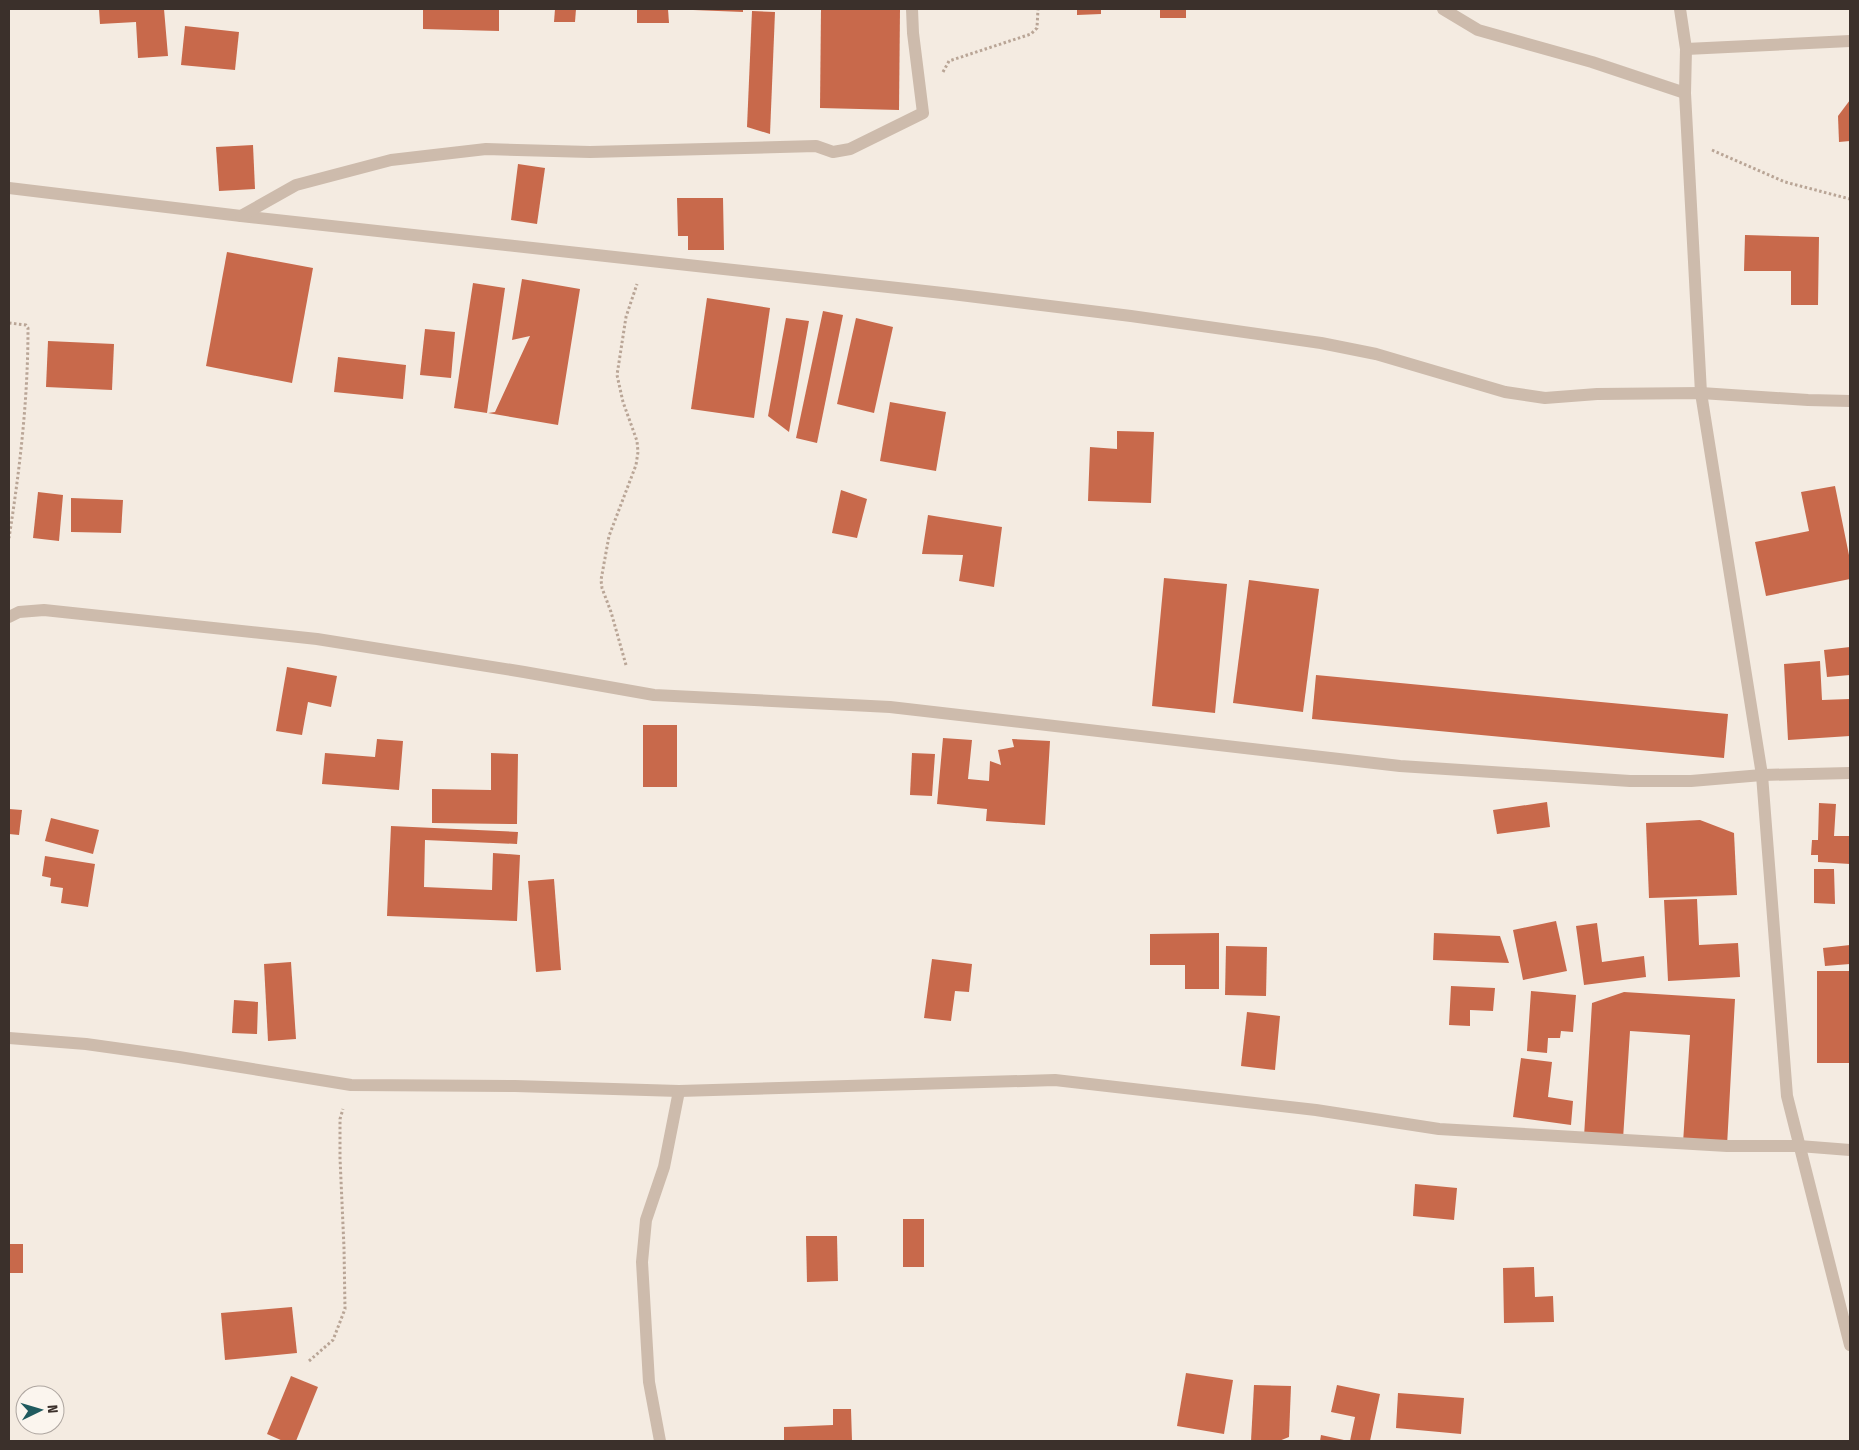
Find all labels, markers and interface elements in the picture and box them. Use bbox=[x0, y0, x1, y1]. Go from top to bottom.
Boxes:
north arrow bbox=[15, 1385, 65, 1435]
text: N bbox=[44, 1404, 61, 1414]

